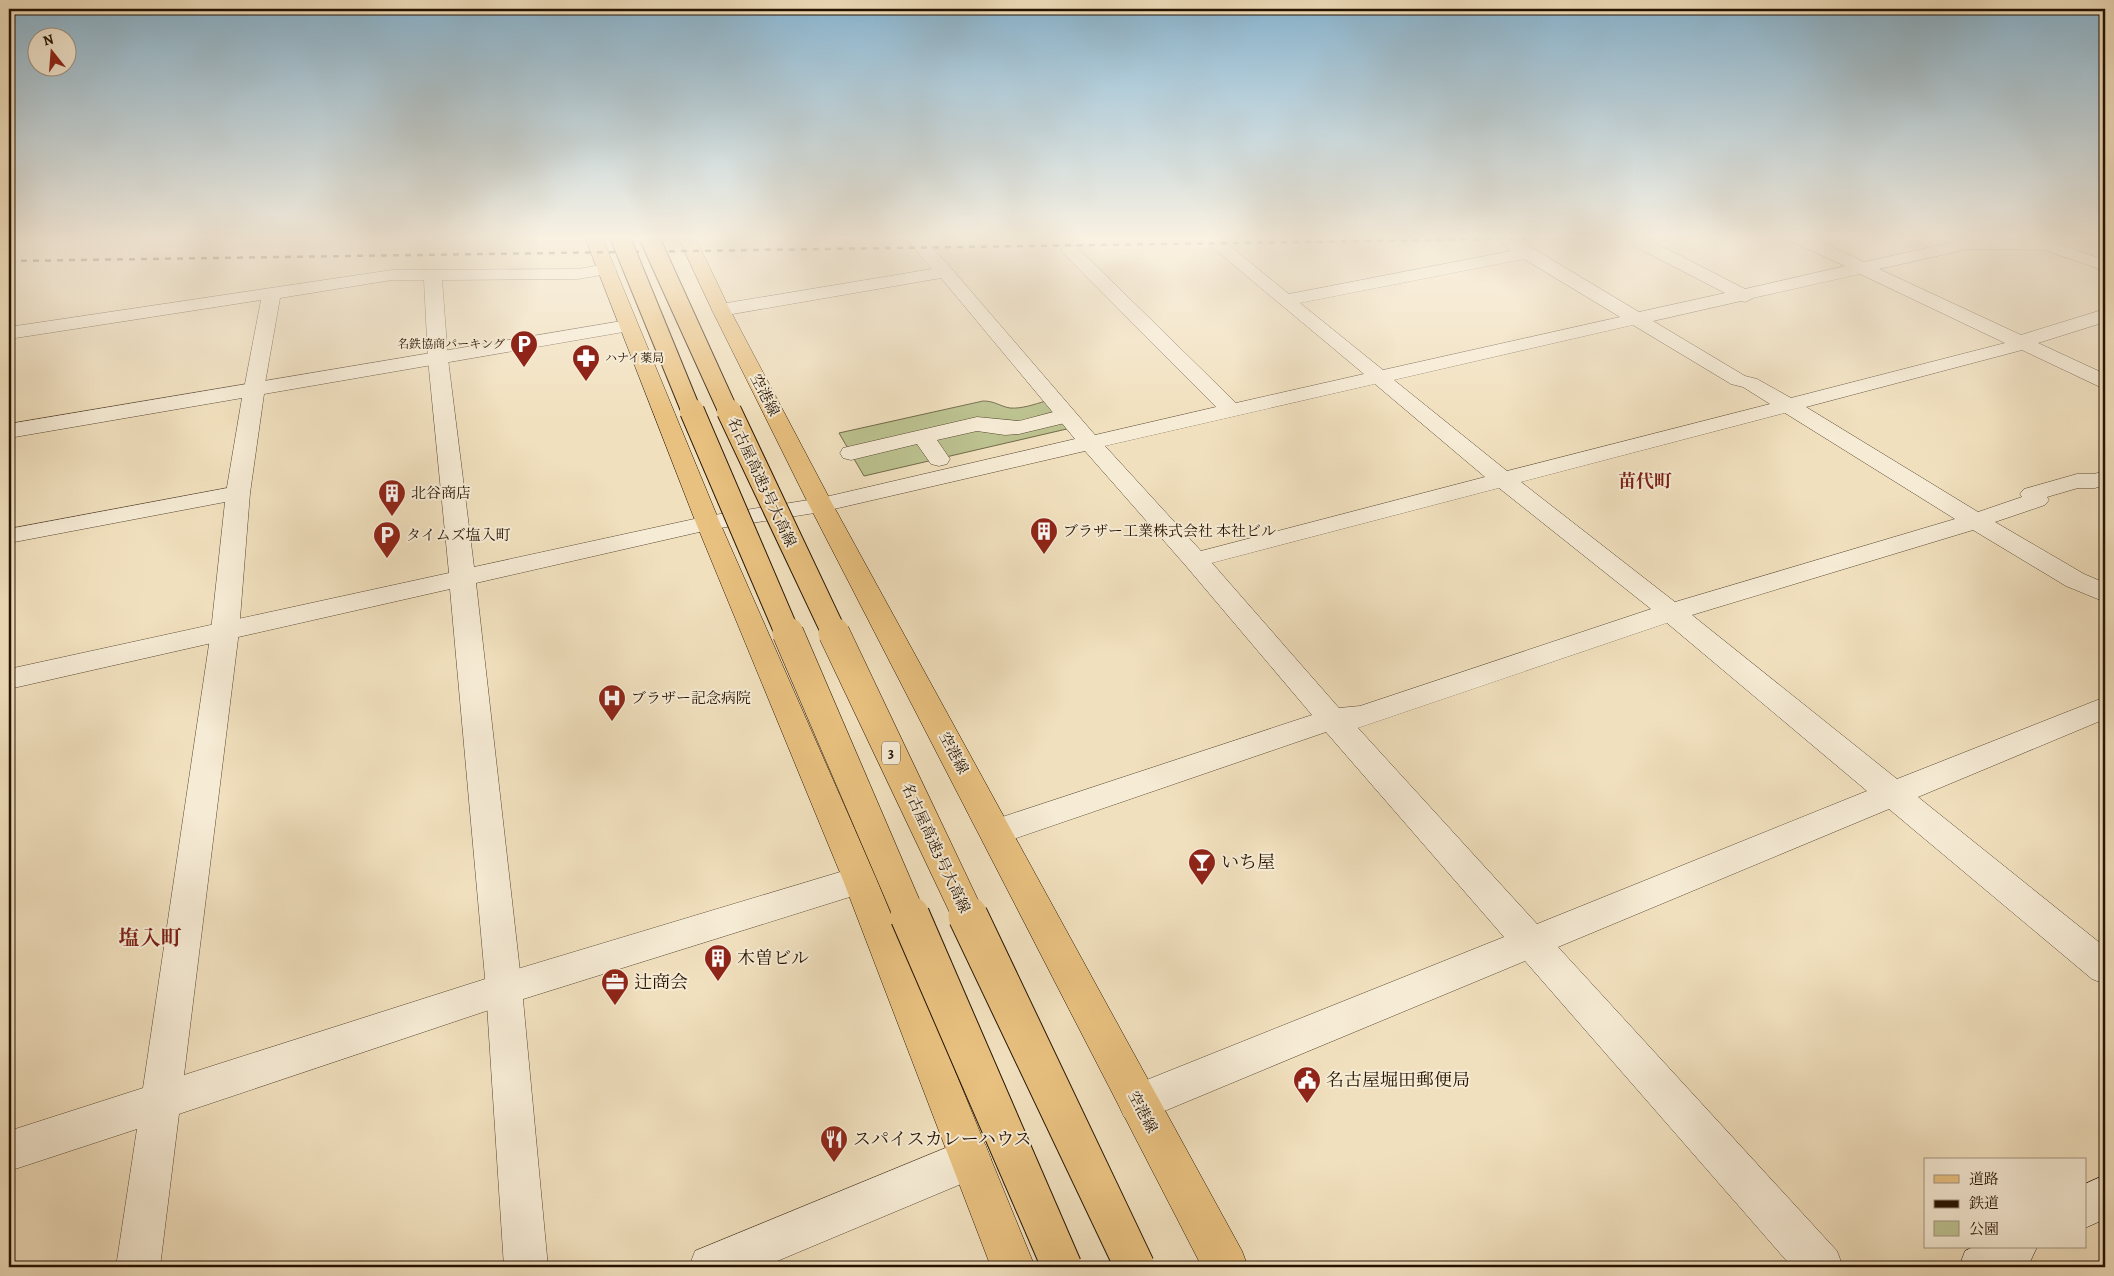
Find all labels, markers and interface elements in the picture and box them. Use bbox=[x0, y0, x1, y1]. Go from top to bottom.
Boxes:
north arrow bbox=[28, 28, 78, 78]
text: N bbox=[41, 29, 56, 51]
parking icon: 名鉄協商パーキング bbox=[509, 329, 539, 368]
place label: 名鉄協商パーキング bbox=[397, 336, 505, 352]
pharmacy icon: ハナイ薬局 bbox=[571, 343, 601, 382]
place label: ハナイ薬局 bbox=[605, 350, 664, 366]
street label: 空港線 bbox=[746, 370, 784, 420]
street label: 名古屋高速3号大高線 bbox=[723, 414, 801, 550]
district label: 苗代町 bbox=[1618, 469, 1672, 493]
building icon: 北谷商店 bbox=[377, 478, 407, 517]
place label: 北谷商店 bbox=[411, 483, 471, 503]
building icon: ブラザー工業株式会社 本社ビル bbox=[1029, 516, 1059, 555]
parking icon: タイムズ塩入町 bbox=[372, 520, 402, 559]
place label: ブラザー工業株式会社 本社ビル bbox=[1063, 521, 1276, 541]
place label: タイムズ塩入町 bbox=[406, 525, 511, 545]
hospital icon: ブラザー記念病院 bbox=[597, 683, 627, 722]
place label: ブラザー記念病院 bbox=[631, 688, 751, 708]
street label: 空港線 bbox=[935, 728, 973, 778]
road number: 3 bbox=[882, 741, 900, 764]
street label: 名古屋高速3号大高線 bbox=[897, 780, 975, 916]
bar icon: いち屋 bbox=[1187, 847, 1217, 886]
place label: いち屋 bbox=[1221, 850, 1275, 874]
district label: 塩入町 bbox=[119, 924, 182, 952]
building icon: 木曽ビル bbox=[703, 943, 733, 982]
place label: 木曽ビル bbox=[737, 946, 809, 970]
office icon: 辻商会 bbox=[600, 967, 630, 1006]
place label: 辻商会 bbox=[634, 970, 688, 994]
public building icon: 名古屋堀田郵便局 bbox=[1292, 1065, 1322, 1104]
place label: 名古屋堀田郵便局 bbox=[1326, 1068, 1470, 1092]
street label: 空港線 bbox=[1124, 1087, 1162, 1137]
restaurant icon: スパイスカレーハウス bbox=[819, 1124, 849, 1163]
place label: スパイスカレーハウス bbox=[853, 1127, 1031, 1151]
legend bbox=[1924, 1158, 2086, 1248]
text: 道路 bbox=[1969, 1169, 1999, 1189]
text: 鉄道 bbox=[1969, 1193, 1999, 1213]
text: 公園 bbox=[1969, 1219, 1999, 1239]

